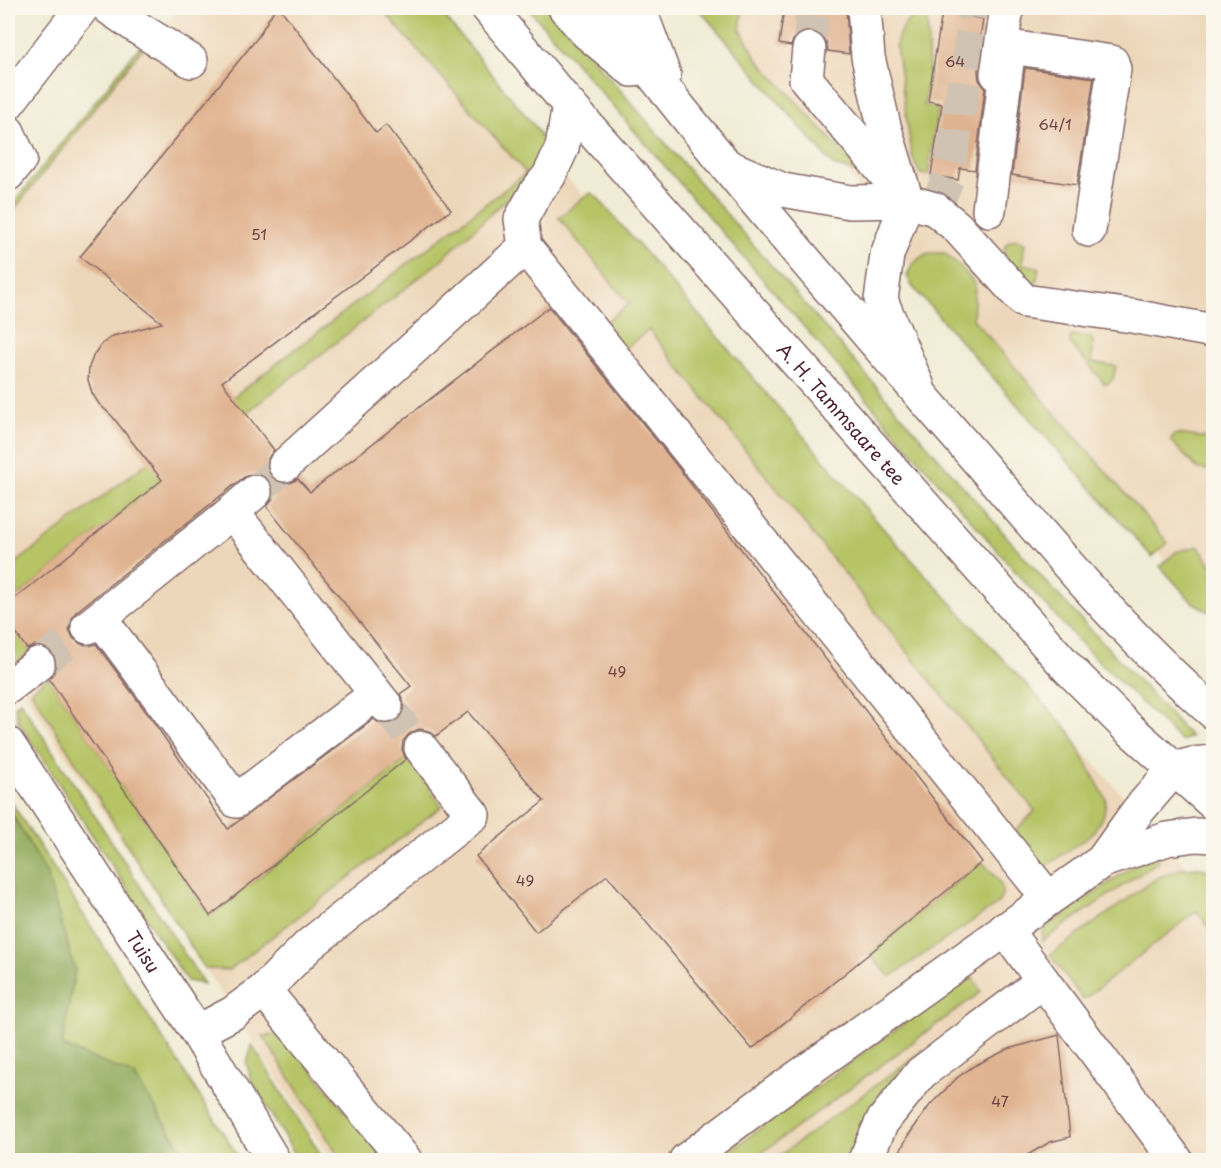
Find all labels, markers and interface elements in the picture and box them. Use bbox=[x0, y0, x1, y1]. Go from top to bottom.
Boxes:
house number: 64 bbox=[945, 49, 965, 72]
house number: 64/1 bbox=[1038, 112, 1072, 135]
house number: 51 bbox=[251, 222, 267, 245]
street label: A. H. Tammsaare tee bbox=[772, 336, 913, 490]
house number: 49 bbox=[608, 659, 626, 682]
house number: 49 bbox=[516, 868, 534, 891]
street label: Tuisu bbox=[120, 925, 168, 978]
house number: 47 bbox=[991, 1089, 1009, 1112]

